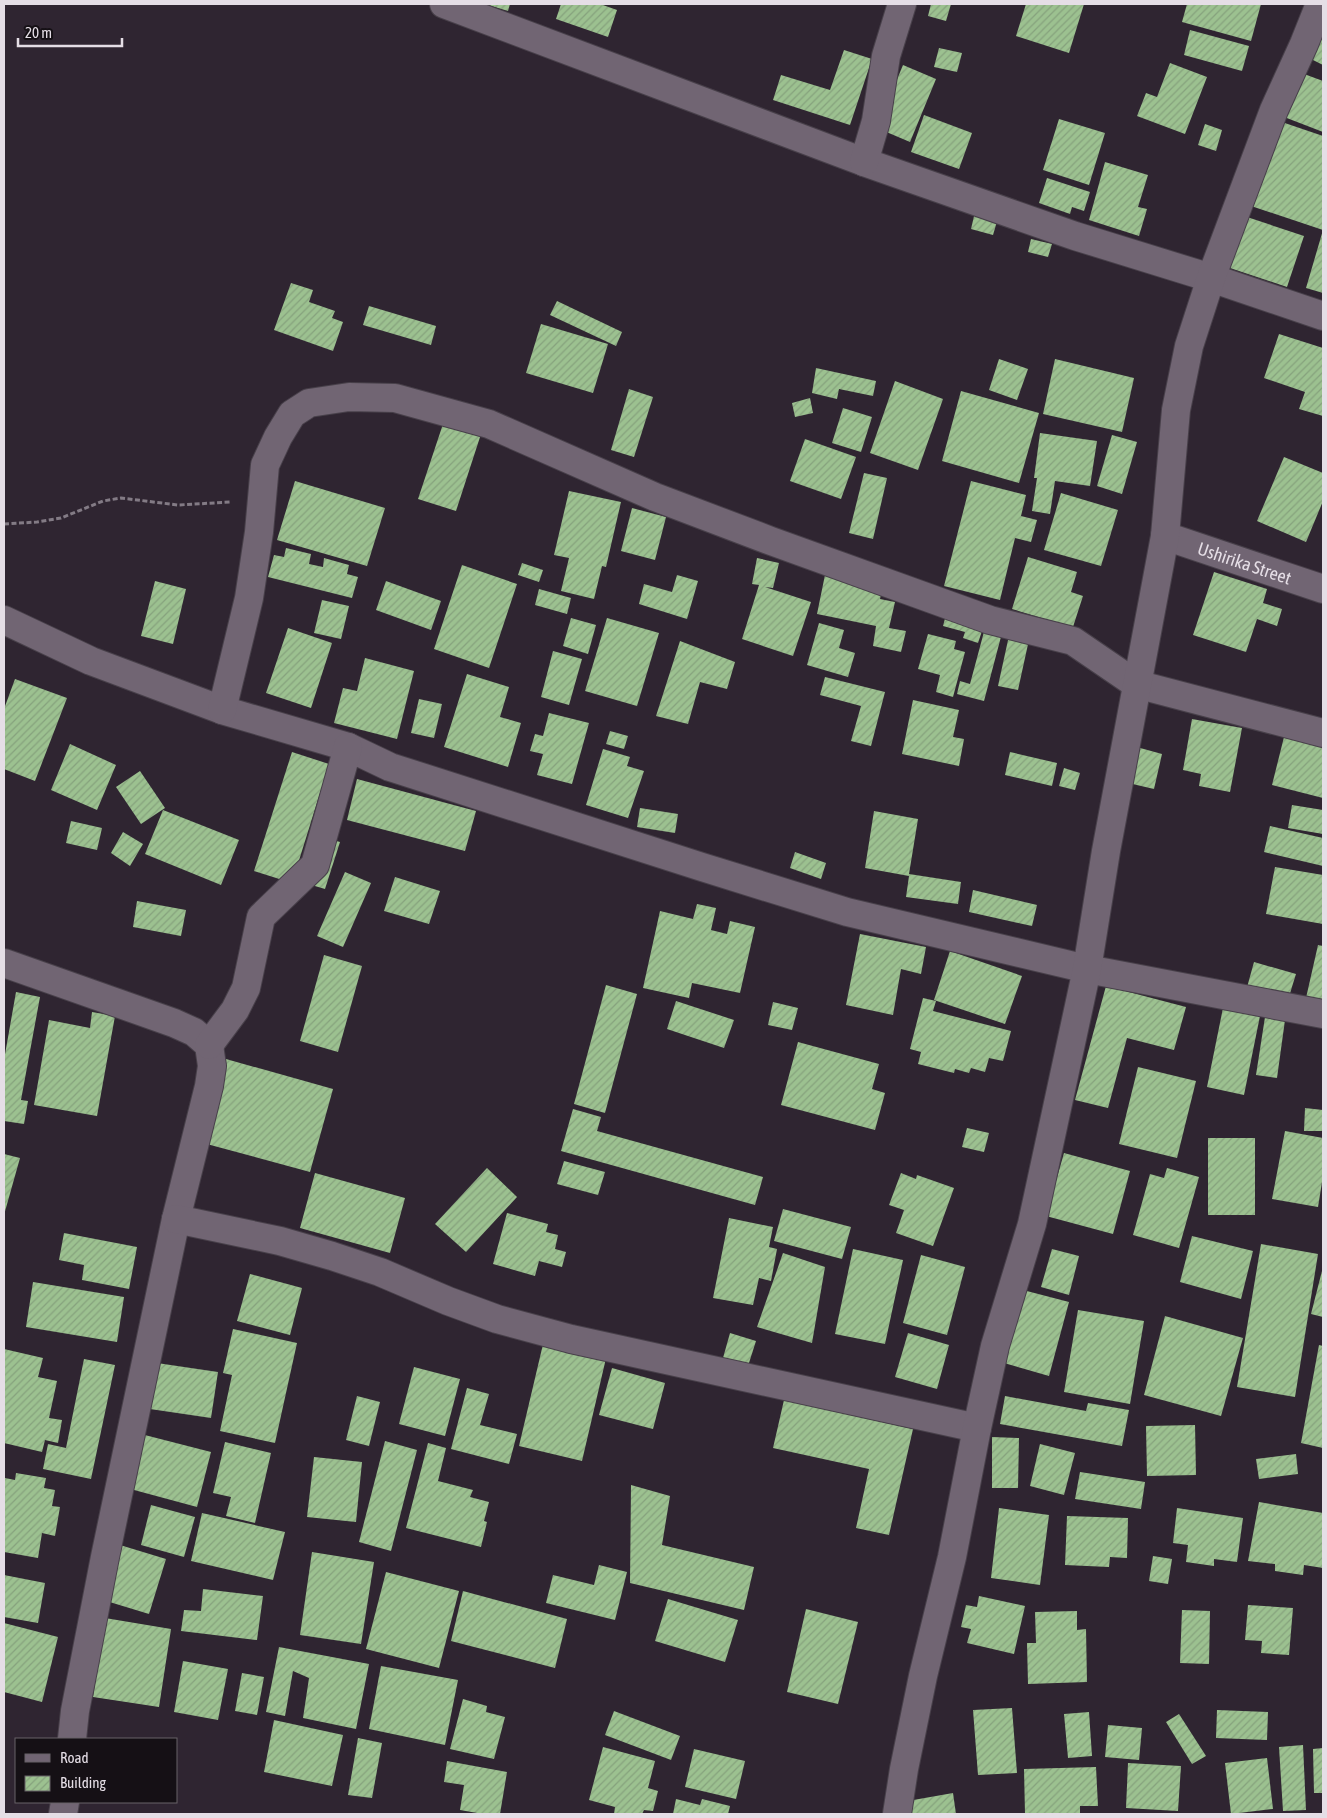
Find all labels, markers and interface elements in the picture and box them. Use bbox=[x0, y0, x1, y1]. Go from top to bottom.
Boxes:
scale bar bbox=[18, 15, 121, 47]
text: 20 m bbox=[25, 24, 52, 41]
street label: Ushirika Street bbox=[1195, 537, 1294, 588]
legend bbox=[15, 1738, 178, 1803]
text: Road bbox=[60, 1749, 89, 1766]
text: Building bbox=[60, 1774, 106, 1791]

